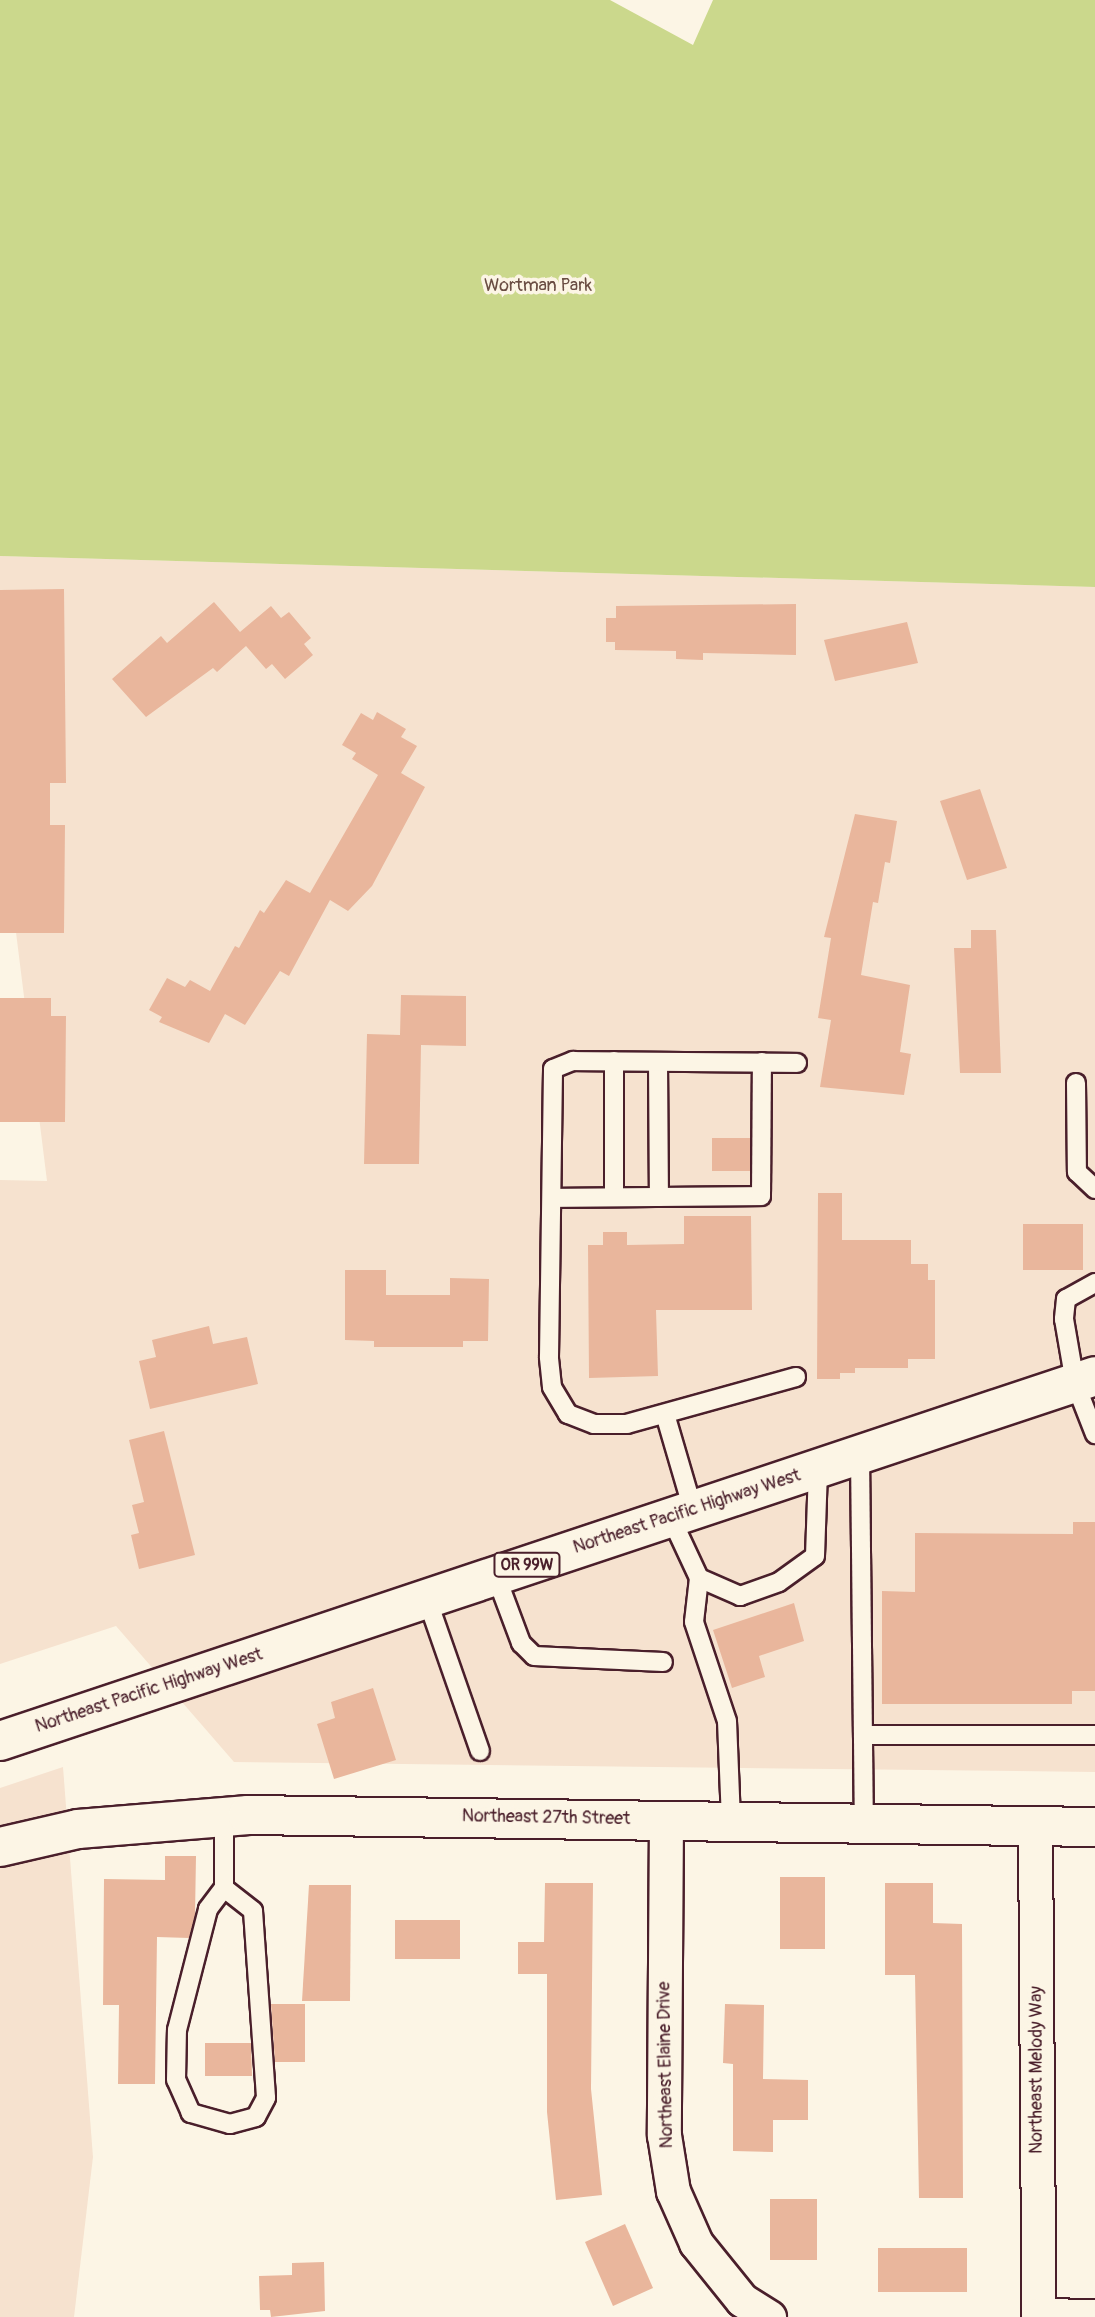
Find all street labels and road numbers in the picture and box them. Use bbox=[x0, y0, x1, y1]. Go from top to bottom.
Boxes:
street label: Northeast Pacific Highway West bbox=[571, 1465, 803, 1559]
road number: OR 99W bbox=[492, 1553, 562, 1578]
street label: Northeast Pacific Highway West bbox=[33, 1644, 265, 1738]
street label: Northeast 27th Street bbox=[462, 1806, 630, 1830]
street label: Northeast Elaine Drive bbox=[654, 1981, 678, 2149]
street label: Northeast Melody Way bbox=[1026, 1986, 1048, 2154]

